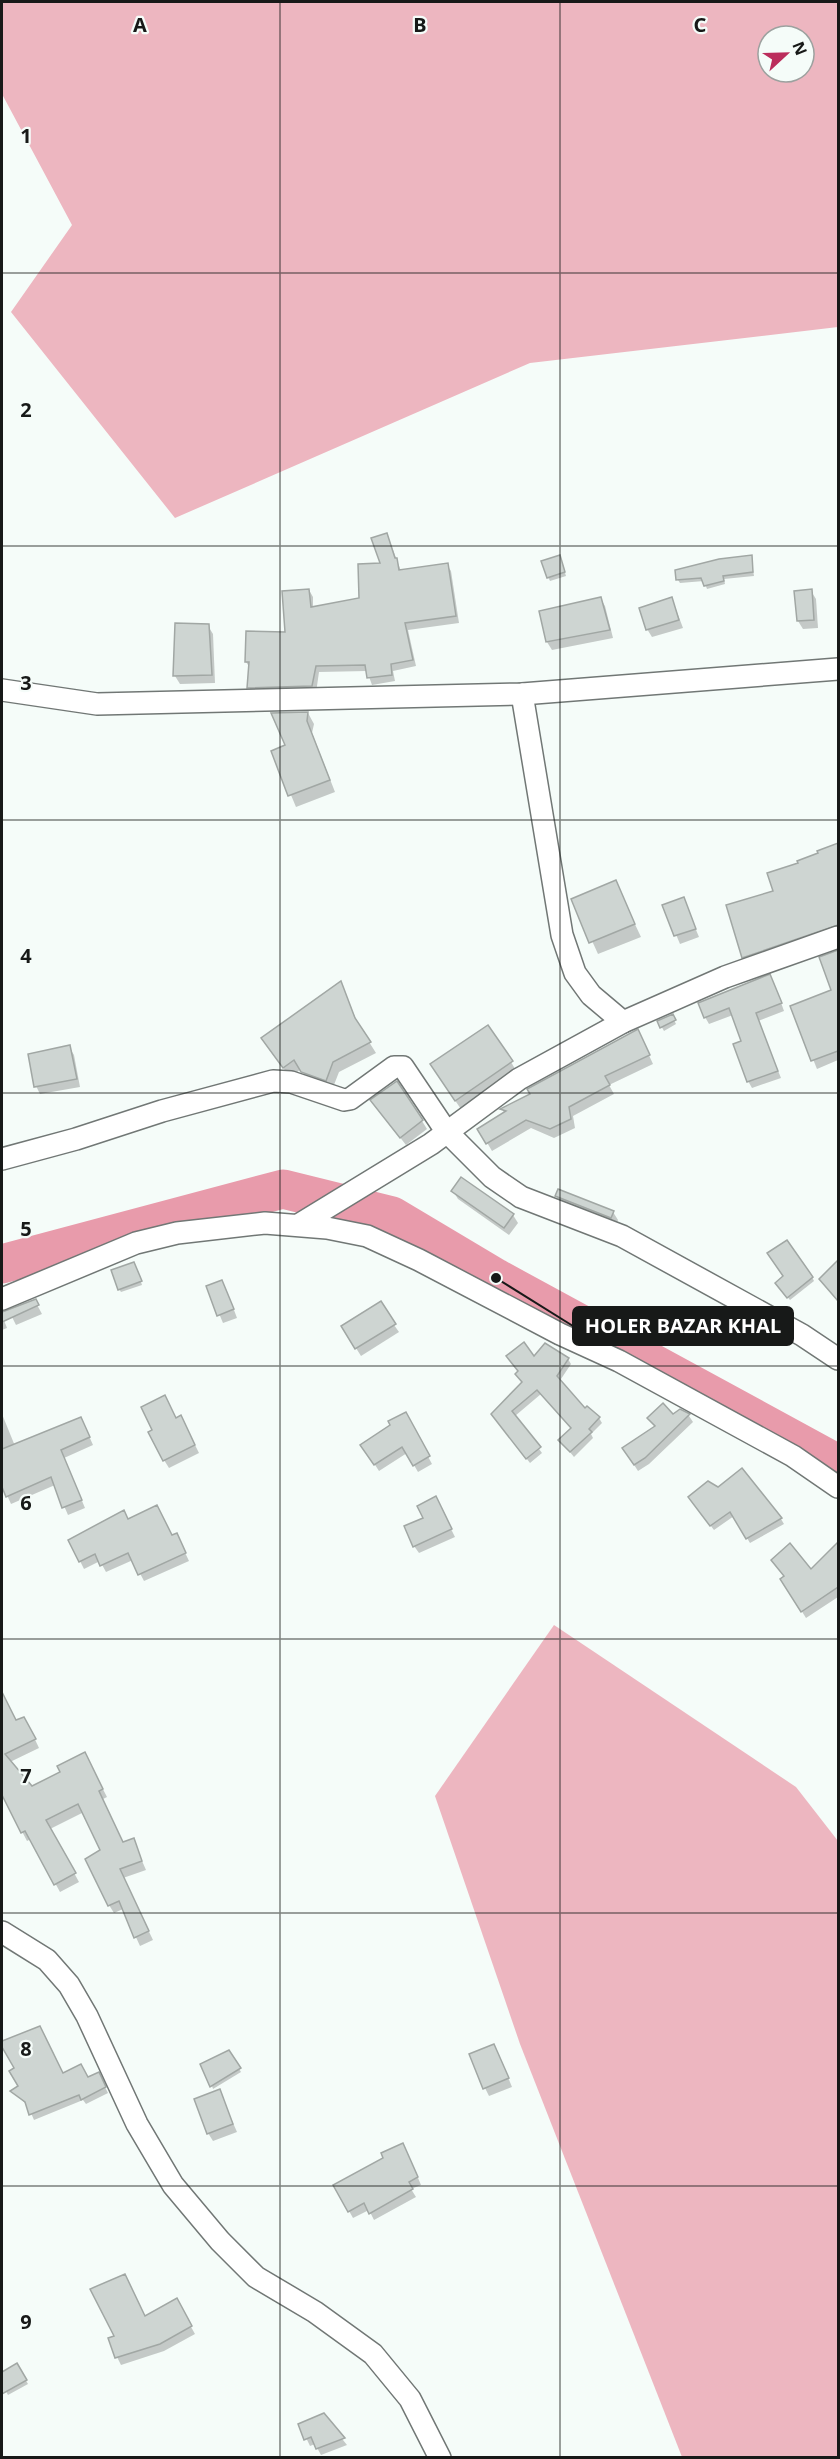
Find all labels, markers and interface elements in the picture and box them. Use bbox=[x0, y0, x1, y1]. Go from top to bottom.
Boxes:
text: A bbox=[133, 11, 147, 38]
text: B bbox=[413, 11, 427, 38]
text: C bbox=[694, 11, 707, 38]
north arrow bbox=[756, 24, 816, 84]
text: N bbox=[787, 38, 813, 59]
text: 1 bbox=[20, 122, 32, 149]
text: 2 bbox=[20, 396, 32, 423]
text: 3 bbox=[20, 669, 32, 696]
text: 4 bbox=[20, 942, 32, 969]
text: 5 bbox=[20, 1215, 32, 1242]
callout: HOLER BAZAR KHAL bbox=[573, 1307, 793, 1345]
text: HOLER BAZAR KHAL bbox=[585, 1312, 781, 1339]
text: 6 bbox=[20, 1489, 32, 1516]
text: 7 bbox=[20, 1762, 32, 1789]
text: 8 bbox=[20, 2035, 32, 2062]
text: 9 bbox=[20, 2308, 32, 2335]

